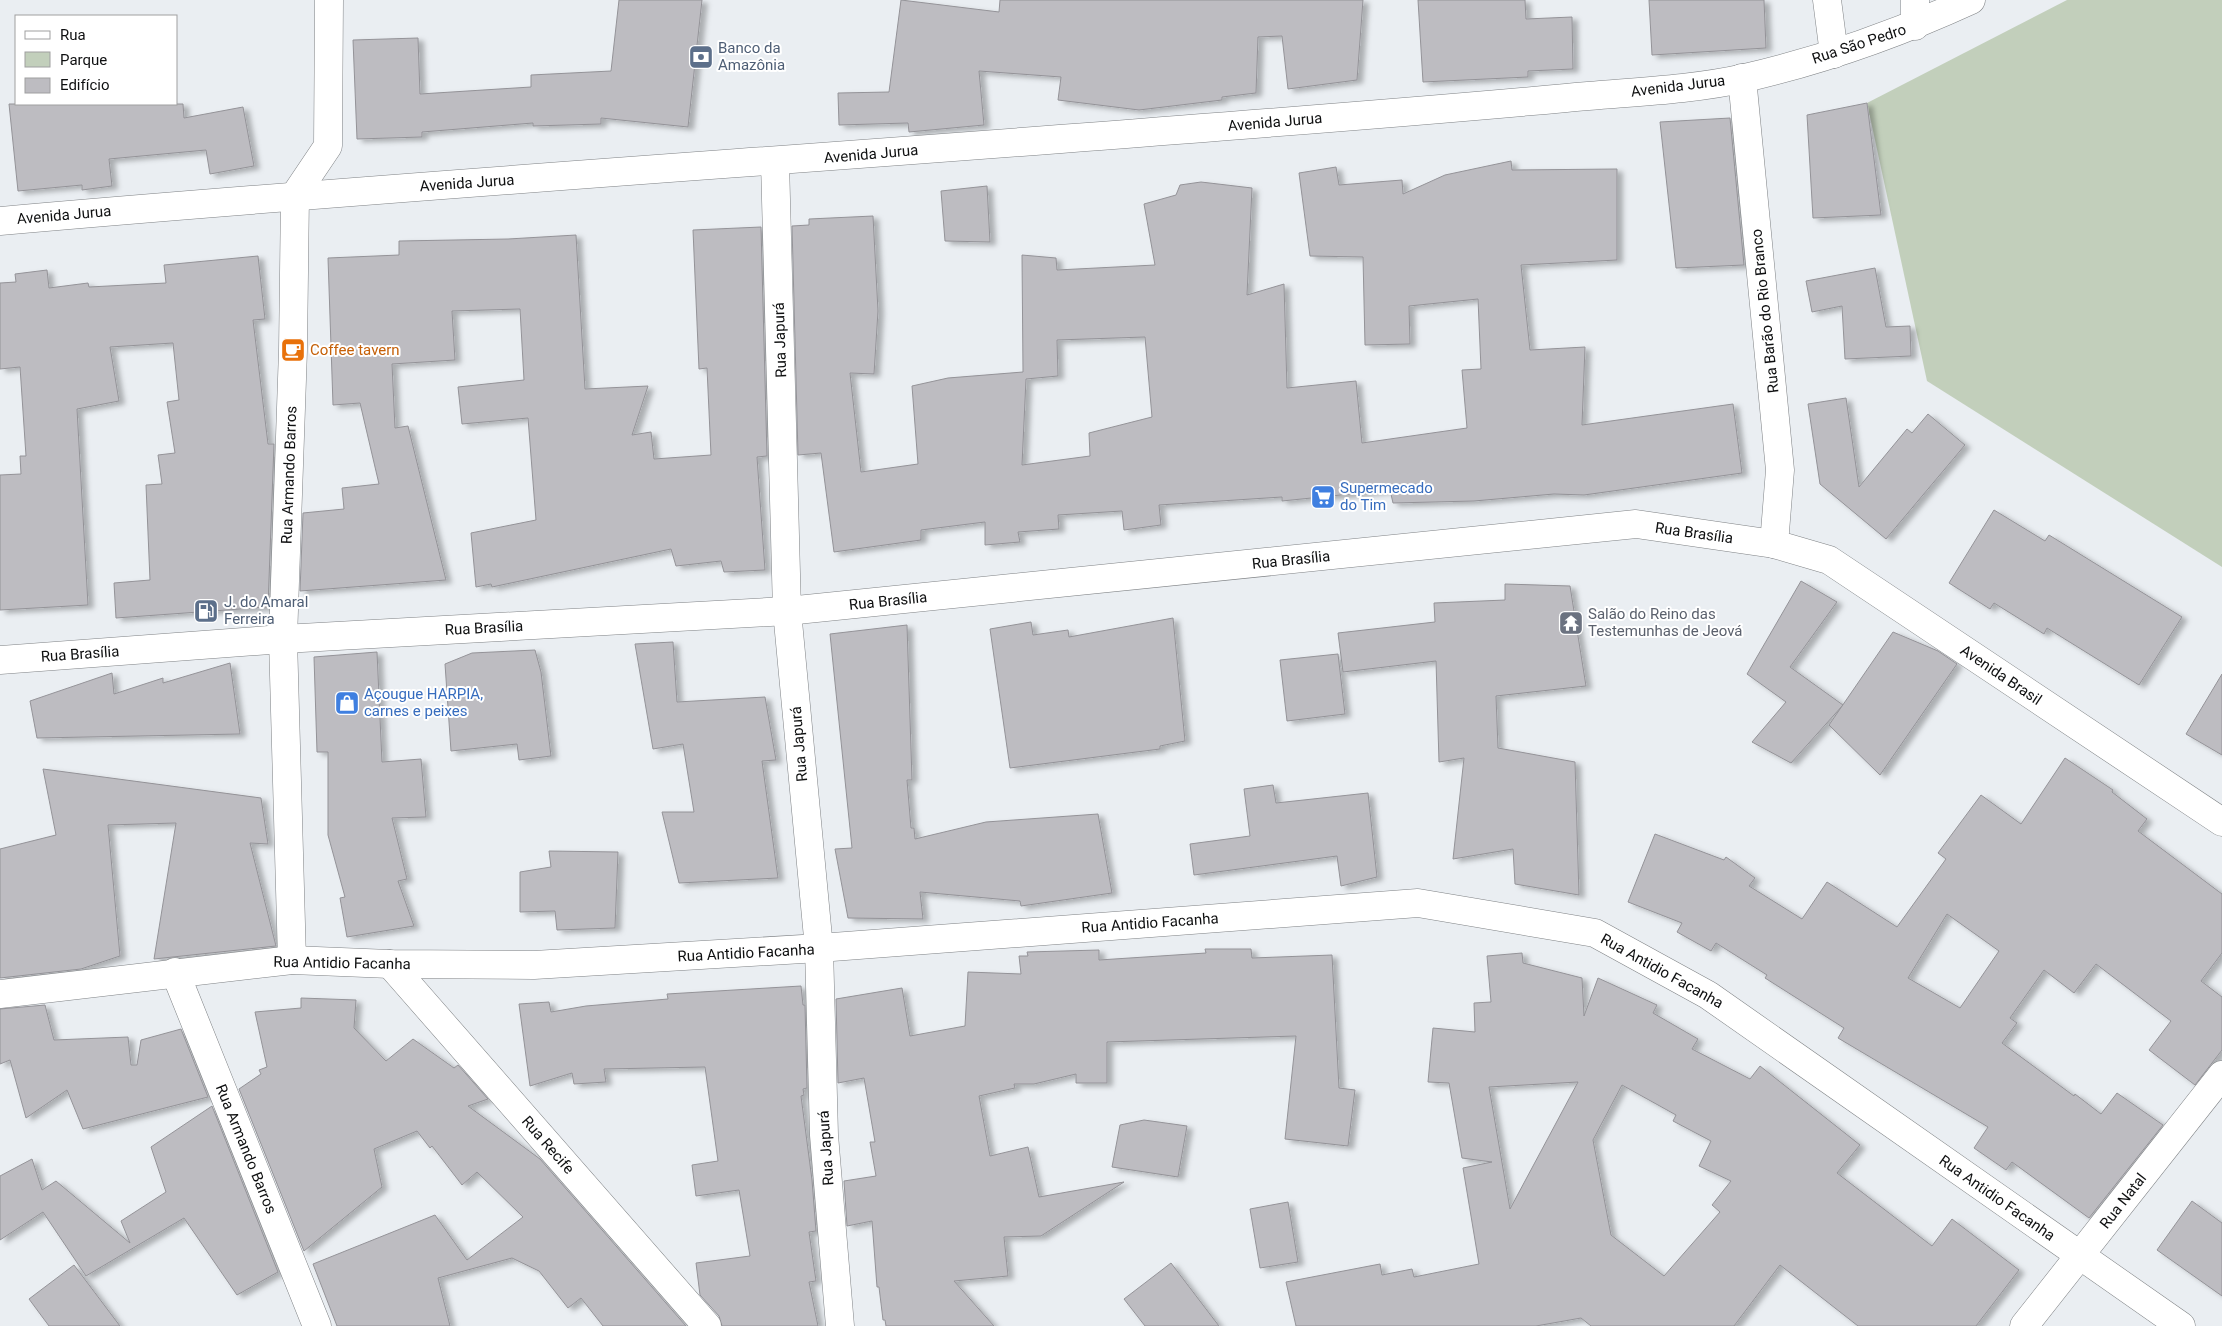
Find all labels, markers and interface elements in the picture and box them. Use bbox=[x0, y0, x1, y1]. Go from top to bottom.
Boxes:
legend bbox=[15, 15, 178, 105]
street label: Rua São Pedro bbox=[1810, 20, 1908, 68]
text: Rua bbox=[60, 26, 86, 44]
place label: Banco da Amazônia bbox=[718, 39, 785, 74]
bank icon: Banco da Amazônia bbox=[688, 44, 714, 70]
text: Parque bbox=[60, 51, 107, 69]
street label: Avenida Jurua bbox=[1630, 71, 1726, 101]
text: Edifício bbox=[60, 76, 109, 94]
street label: Avenida Jurua bbox=[1227, 109, 1323, 135]
street label: Avenida Jurua bbox=[823, 141, 919, 167]
street label: Avenida Jurua bbox=[419, 171, 515, 195]
street label: Avenida Jurua bbox=[16, 202, 112, 228]
street label: Rua Barão do Rio Branco bbox=[1747, 228, 1783, 394]
street label: Rua Japurá bbox=[770, 302, 790, 378]
cafe icon: Coffee tavern bbox=[280, 337, 306, 363]
place label: Coffee tavern bbox=[310, 341, 400, 359]
street label: Rua Armando Barros bbox=[278, 406, 300, 544]
place label: Supermecado do Tim bbox=[1340, 479, 1433, 514]
supermarket icon: Supermecado do Tim bbox=[1310, 484, 1336, 510]
street label: Rua Brasília bbox=[1654, 519, 1734, 547]
street label: Rua Brasília bbox=[1251, 547, 1331, 573]
street label: Rua Brasília bbox=[848, 588, 928, 614]
place label: J. do Amaral Ferreira bbox=[224, 593, 308, 628]
fuel station icon: J. do Amaral Ferreira bbox=[193, 598, 219, 624]
place label: Salão do Reino das Testemunhas de Jeová bbox=[1588, 605, 1743, 640]
temple icon: Salão do Reino das Testemunhas de Jeová bbox=[1558, 610, 1584, 636]
street label: Rua Brasília bbox=[444, 617, 524, 639]
street label: Avenida Brasil bbox=[1957, 641, 2045, 709]
street label: Rua Brasília bbox=[40, 642, 120, 666]
place label: Açougue HARPIA, carnes e peixes bbox=[364, 685, 483, 720]
shop icon: Açougue HARPIA, carnes e peixes bbox=[334, 690, 360, 716]
street label: Rua Japurá bbox=[787, 706, 811, 782]
street label: Rua Antidio Facanha bbox=[1081, 909, 1219, 937]
street label: Rua Antidio Facanha bbox=[1598, 930, 1726, 1012]
street label: Rua Antidio Facanha bbox=[677, 940, 815, 966]
street label: Rua Antidio Facanha bbox=[273, 953, 411, 973]
street label: Rua Armando Barros bbox=[212, 1081, 280, 1217]
street label: Rua Japurá bbox=[814, 1110, 838, 1186]
street label: Rua Recife bbox=[518, 1112, 578, 1178]
street label: Rua Antidio Facanha bbox=[1936, 1151, 2058, 1245]
street label: Rua Natal bbox=[2096, 1170, 2150, 1232]

